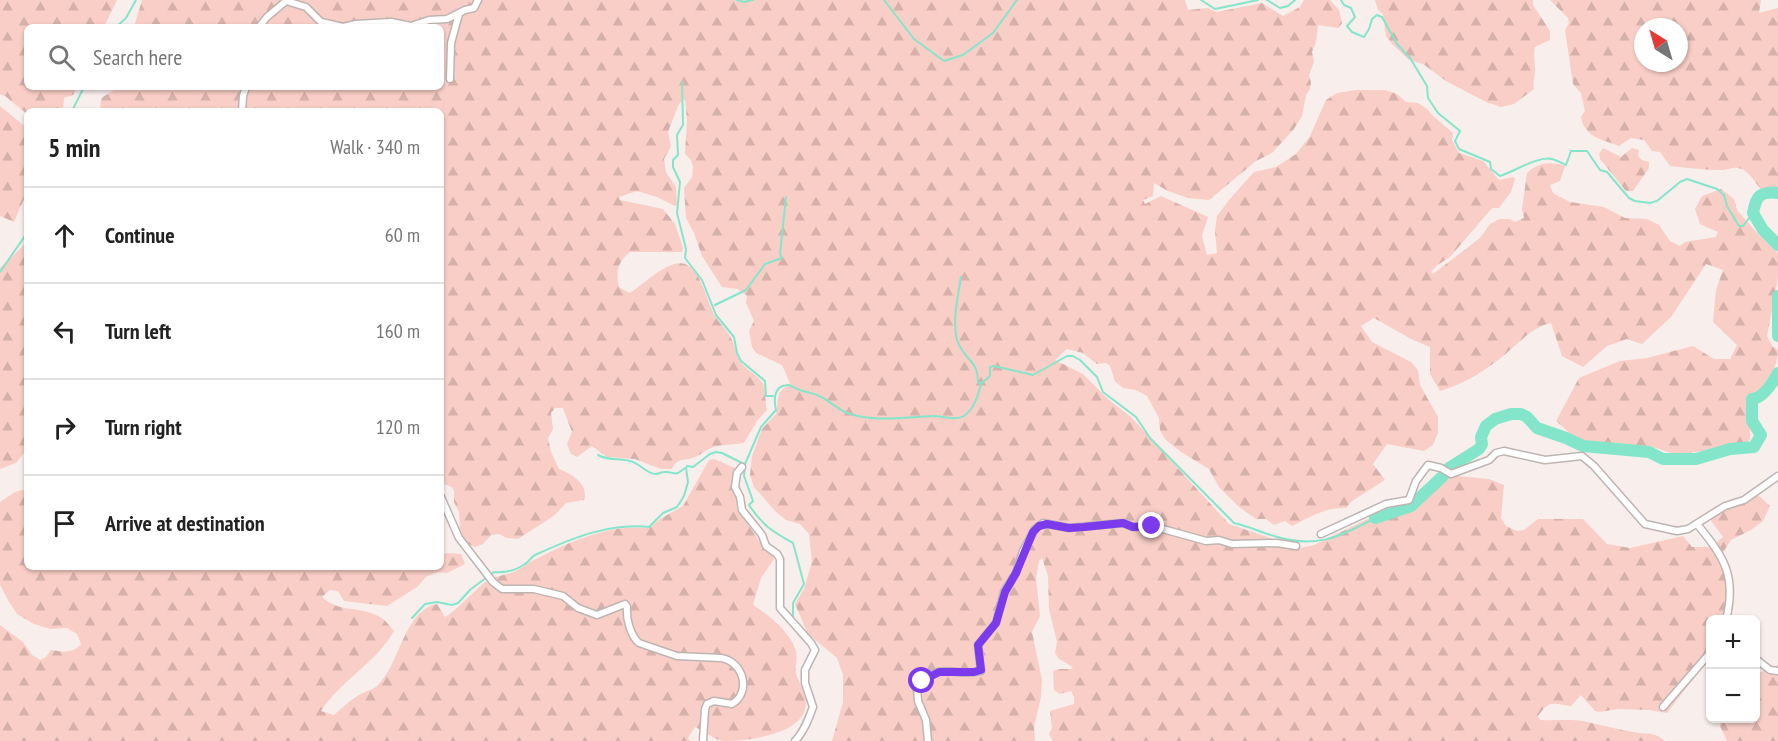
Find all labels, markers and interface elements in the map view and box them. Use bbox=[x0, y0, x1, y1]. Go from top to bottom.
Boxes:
north arrow bbox=[1634, 18, 1688, 72]
search box bbox=[24, 24, 444, 90]
icon: search bbox=[45, 41, 78, 74]
text: Search here bbox=[93, 43, 182, 71]
text: 5 min bbox=[48, 131, 101, 164]
text: Walk · 340 m bbox=[330, 134, 420, 160]
icon: ahead bbox=[48, 219, 81, 252]
text: Continue bbox=[105, 221, 175, 249]
text: 60 m bbox=[385, 222, 420, 248]
icon: left bbox=[48, 315, 81, 348]
text: Turn left bbox=[105, 317, 171, 345]
text: 160 m bbox=[376, 318, 420, 344]
icon: right bbox=[48, 411, 81, 444]
text: Turn right bbox=[105, 413, 182, 441]
text: 120 m bbox=[376, 414, 420, 440]
icon: arrive bbox=[48, 507, 81, 540]
text: Arrive at destination bbox=[105, 509, 265, 537]
route end bbox=[1138, 512, 1164, 538]
map controls bbox=[1706, 615, 1760, 723]
button: + bbox=[1706, 615, 1760, 669]
route start bbox=[908, 667, 934, 693]
button: − bbox=[1706, 669, 1760, 723]

